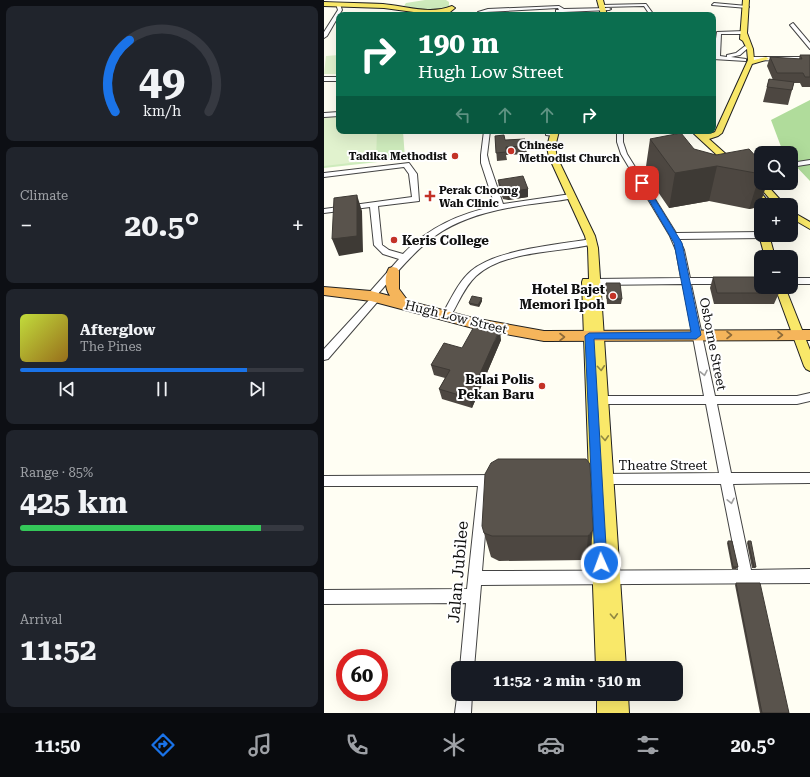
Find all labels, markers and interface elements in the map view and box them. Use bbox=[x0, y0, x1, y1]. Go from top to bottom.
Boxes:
text: 190 m bbox=[418, 27, 499, 60]
icon: right bbox=[352, 28, 404, 80]
text: 49 bbox=[139, 56, 185, 105]
text: Hugh Low Street bbox=[418, 61, 564, 82]
text: km/h bbox=[143, 102, 181, 118]
icon: left bbox=[452, 104, 474, 126]
icon: ahead bbox=[494, 104, 516, 126]
icon: ahead bbox=[536, 104, 558, 126]
icon: right bbox=[578, 104, 600, 126]
place label: Chinese Methodist Church bbox=[519, 139, 620, 165]
marker: Chinese Methodist Church bbox=[506, 146, 516, 156]
map controls bbox=[754, 146, 798, 294]
button: search bbox=[754, 146, 798, 190]
place label: Tadika Methodist bbox=[348, 150, 448, 163]
marker: Tadika Methodist bbox=[450, 151, 460, 161]
pin bbox=[625, 166, 659, 200]
icon: arrive bbox=[631, 172, 653, 194]
place label: Perak Choong Wah Clinic bbox=[439, 184, 518, 210]
text: Climate bbox=[20, 188, 68, 203]
marker: Perak Choong Wah Clinic bbox=[424, 190, 436, 202]
button: + bbox=[754, 198, 798, 242]
text: 20.5° bbox=[125, 208, 199, 243]
text: − bbox=[20, 213, 32, 238]
text: + bbox=[292, 213, 304, 238]
place label: Keris College bbox=[402, 233, 489, 248]
marker: Keris College bbox=[389, 235, 399, 245]
button: − bbox=[754, 250, 798, 294]
place label: Hotel Bajet Memori Ipoh bbox=[519, 282, 606, 312]
marker: Hotel Bajet Memori Ipoh bbox=[608, 291, 618, 301]
street label: Osborne Street bbox=[697, 296, 729, 392]
street label: Hugh Low Street bbox=[403, 297, 509, 337]
text: Afterglow bbox=[80, 321, 155, 339]
one-way arrow bbox=[726, 331, 732, 339]
one-way arrow bbox=[777, 331, 783, 339]
one-way arrow bbox=[559, 333, 565, 341]
text: The Pines bbox=[80, 339, 142, 354]
one-way arrow bbox=[596, 365, 605, 371]
one-way arrow bbox=[700, 370, 708, 377]
place label: Balai Polis Pekan Baru bbox=[458, 372, 534, 402]
icon: previous bbox=[56, 378, 78, 400]
icon: pause bbox=[151, 378, 173, 400]
icon: next bbox=[246, 378, 268, 400]
marker: Balai Polis Pekan Baru bbox=[537, 381, 547, 391]
one-way arrow bbox=[601, 435, 609, 441]
street label: Theatre Street bbox=[619, 458, 708, 473]
text: Range · 85% bbox=[20, 465, 93, 480]
text: 425 km bbox=[20, 485, 128, 520]
one-way arrow bbox=[726, 498, 734, 504]
street label: Jalan Jubilee bbox=[444, 520, 472, 624]
position arrow bbox=[580, 542, 622, 584]
text: Arrival bbox=[20, 612, 62, 627]
one-way arrow bbox=[610, 613, 619, 619]
text: 11:52 bbox=[20, 632, 97, 667]
speed limit sign: 60 bbox=[336, 649, 388, 701]
text: 11:52 · 2 min · 510 m bbox=[493, 672, 641, 690]
icon: directions bbox=[149, 731, 177, 759]
icon: music bbox=[246, 731, 274, 759]
icon: phone bbox=[343, 731, 371, 759]
icon: climate bbox=[440, 731, 468, 759]
icon: car bbox=[537, 731, 565, 759]
icon: filters bbox=[634, 731, 662, 759]
text: 11:50 bbox=[34, 735, 80, 756]
text: 20.5° bbox=[731, 735, 776, 756]

